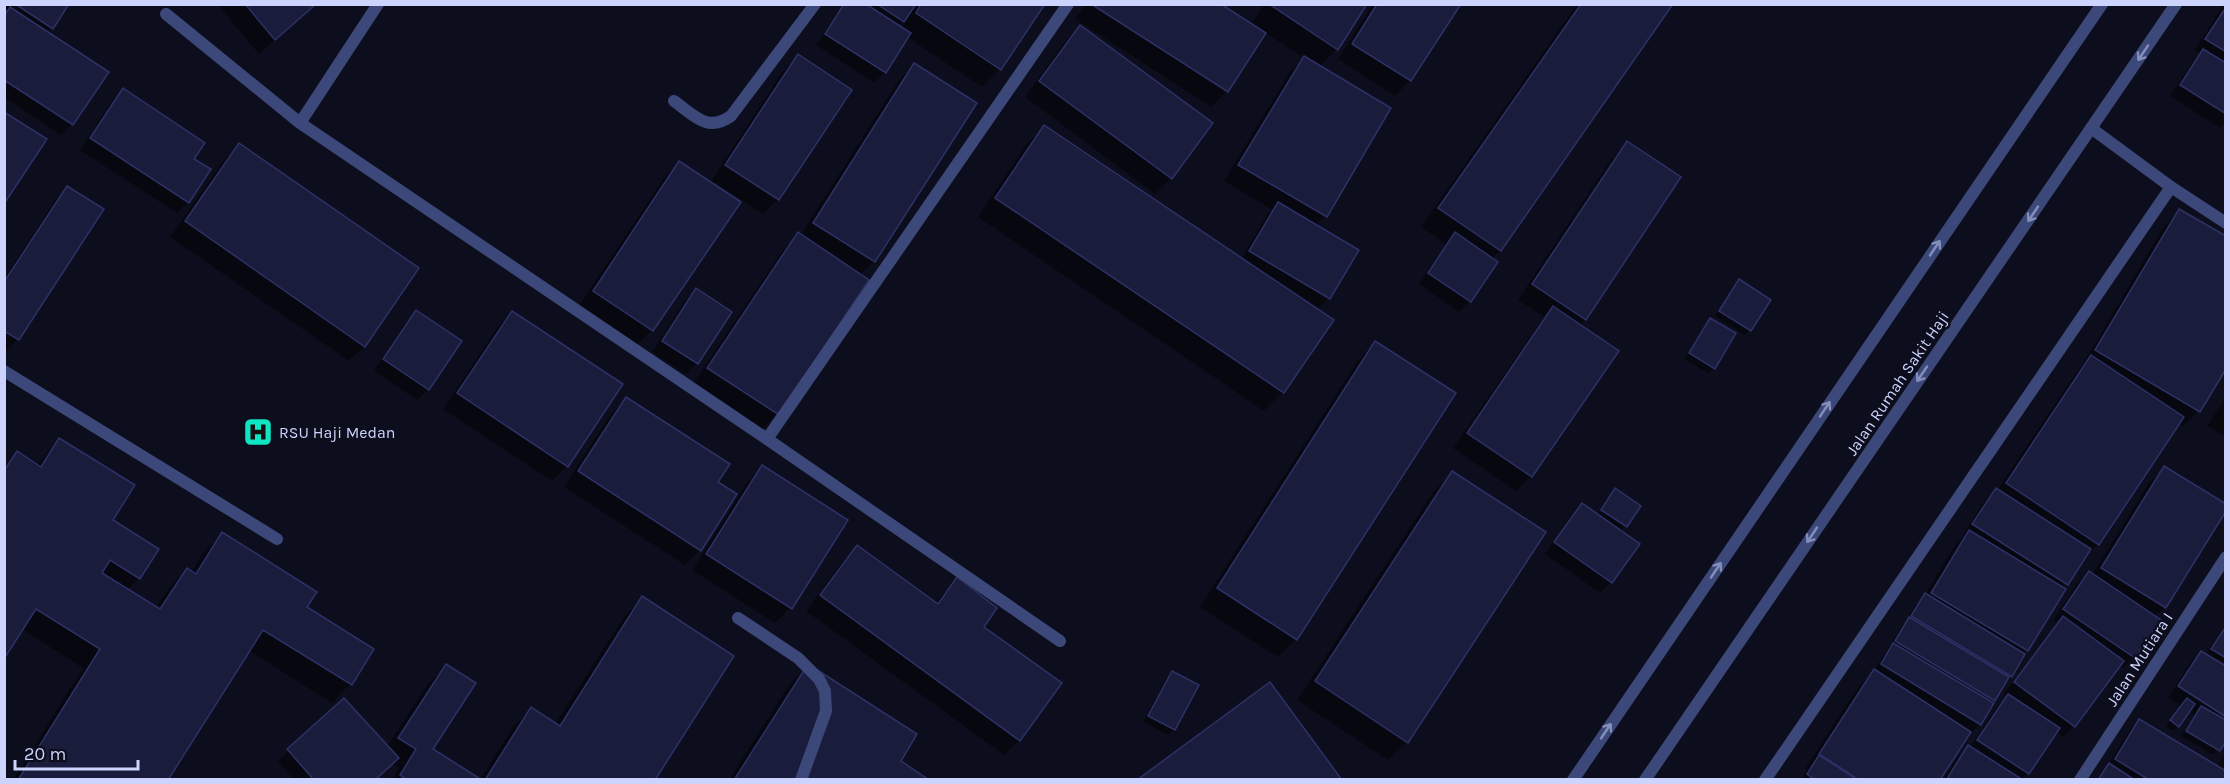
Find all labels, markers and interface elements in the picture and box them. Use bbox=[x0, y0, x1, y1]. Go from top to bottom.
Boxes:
one-way arrow bbox=[2137, 44, 2149, 60]
one-way arrow bbox=[2026, 205, 2039, 222]
one-way arrow bbox=[1929, 240, 1941, 257]
street label: Jalan Rumah Sakit Haji bbox=[1842, 307, 1953, 459]
one-way arrow bbox=[1916, 366, 1928, 382]
one-way arrow bbox=[1820, 401, 1832, 418]
hospital icon: RSU Haji Medan bbox=[242, 416, 274, 448]
place label: RSU Haji Medan bbox=[279, 423, 396, 442]
one-way arrow bbox=[1806, 527, 1818, 543]
one-way arrow bbox=[1710, 562, 1722, 579]
street label: Jalan Mutiara I bbox=[2102, 609, 2177, 710]
one-way arrow bbox=[1600, 724, 1612, 740]
scale bar bbox=[15, 733, 138, 771]
text: 20 m bbox=[24, 743, 66, 765]

